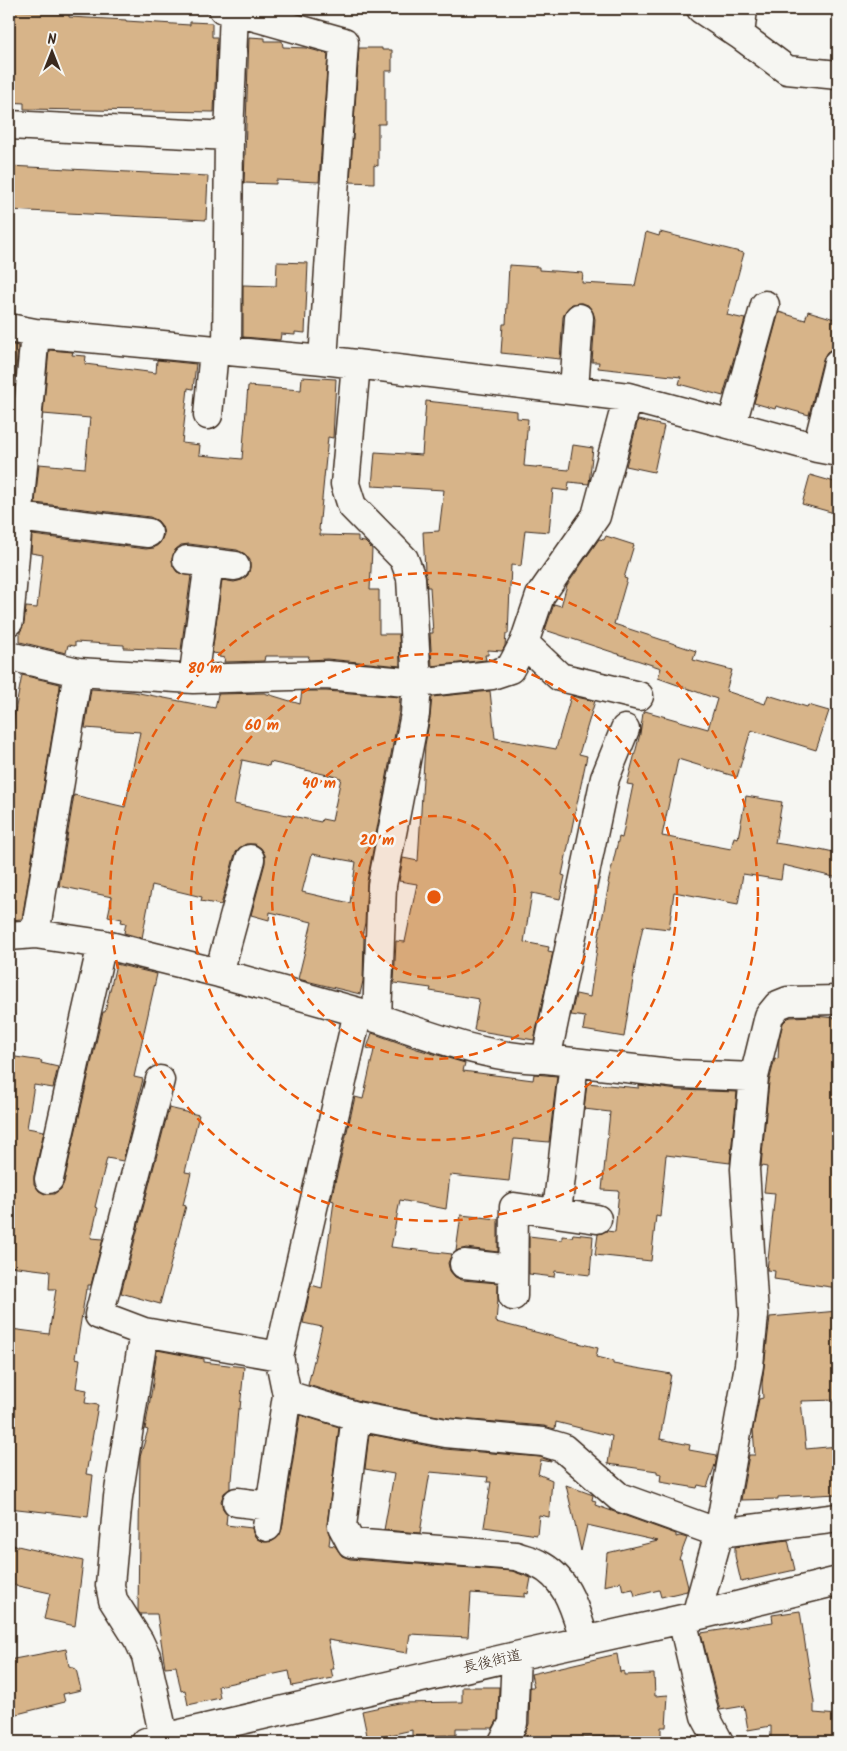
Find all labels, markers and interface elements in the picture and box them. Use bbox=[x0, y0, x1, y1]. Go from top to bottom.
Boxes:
north arrow bbox=[28, 28, 78, 78]
text: N bbox=[48, 29, 57, 51]
text: 80 m bbox=[188, 657, 222, 681]
text: 60 m bbox=[245, 714, 279, 738]
text: 40 m bbox=[302, 772, 336, 796]
text: 20 m bbox=[360, 829, 394, 853]
centre of rings bbox=[425, 888, 443, 906]
street label: 長後街道 bbox=[460, 1644, 524, 1680]

